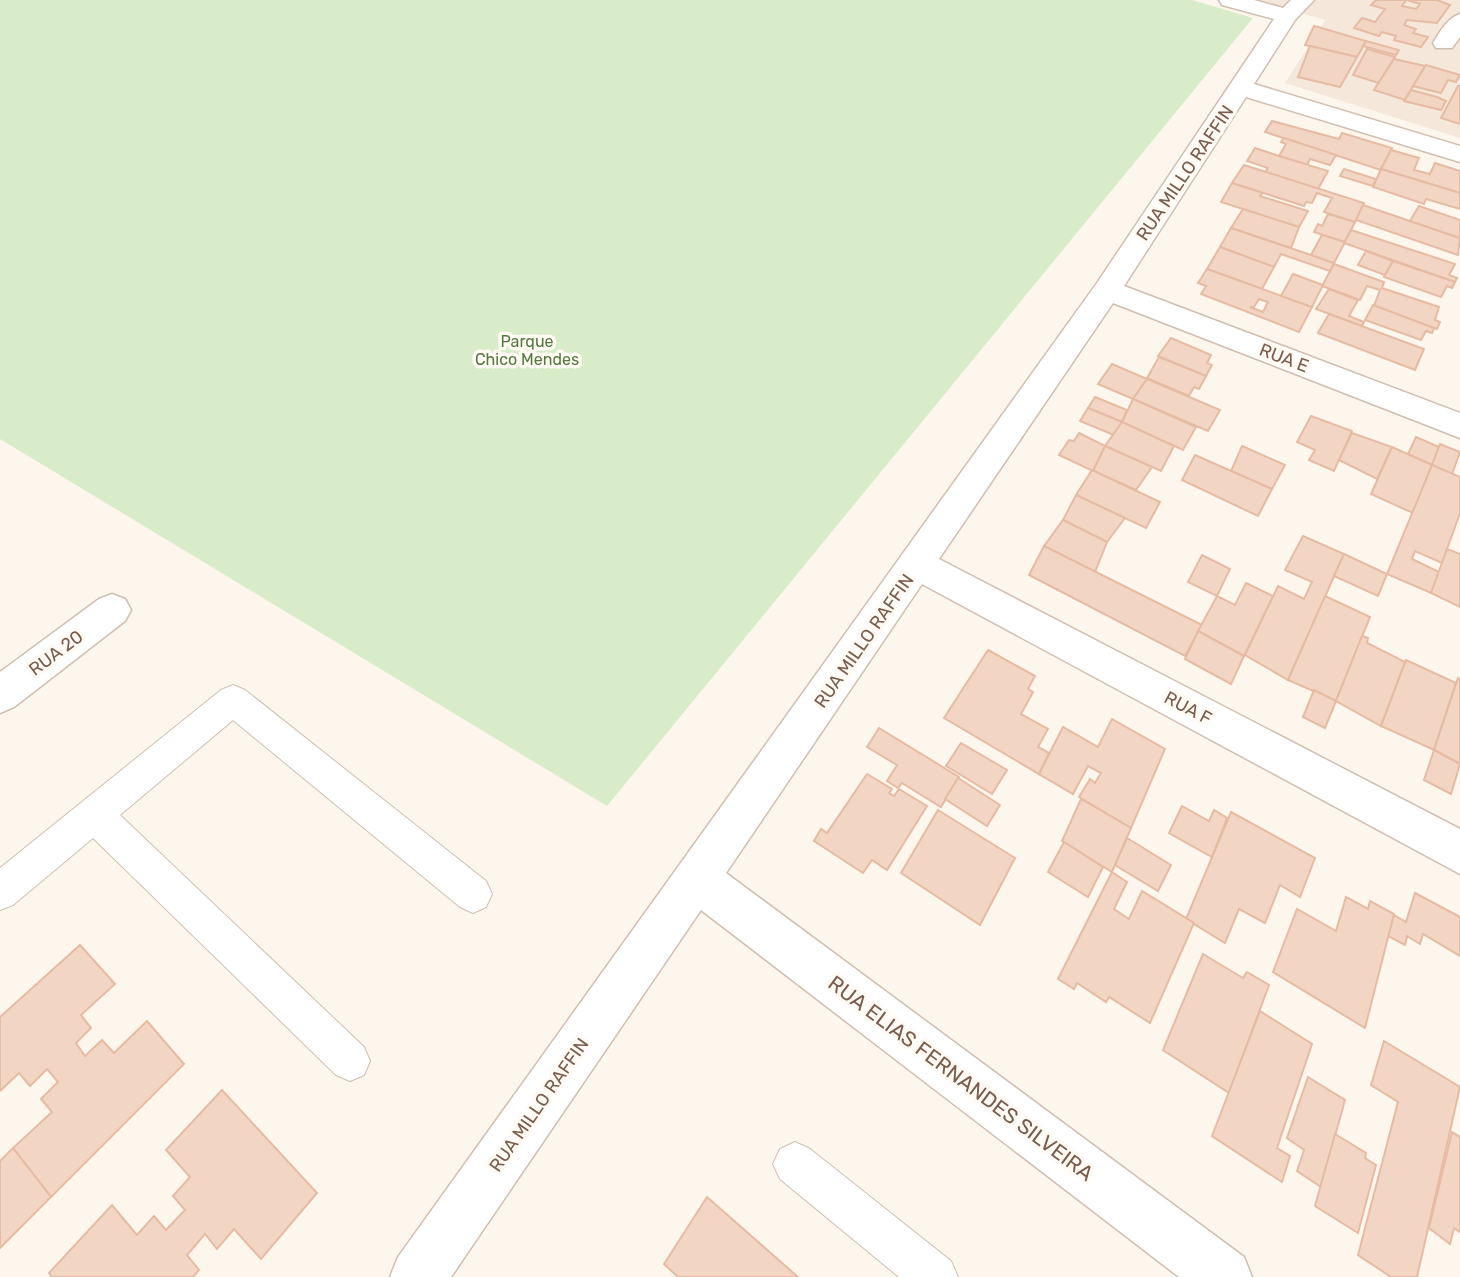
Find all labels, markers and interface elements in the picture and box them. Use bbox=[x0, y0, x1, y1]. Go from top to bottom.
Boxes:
street label: RUA MILLO RAFFIN bbox=[1132, 101, 1238, 245]
park label: Parque Chico Mendes bbox=[475, 332, 579, 369]
street label: RUA E bbox=[1256, 339, 1312, 377]
street label: RUA MILLO RAFFIN bbox=[810, 570, 918, 712]
street label: RUA 20 bbox=[25, 626, 87, 680]
street label: RUA F bbox=[1160, 686, 1216, 730]
street label: RUA ELIAS FERNANDES SILVEIRA bbox=[824, 970, 1098, 1186]
street label: RUA MILLO RAFFIN bbox=[485, 1034, 593, 1176]

